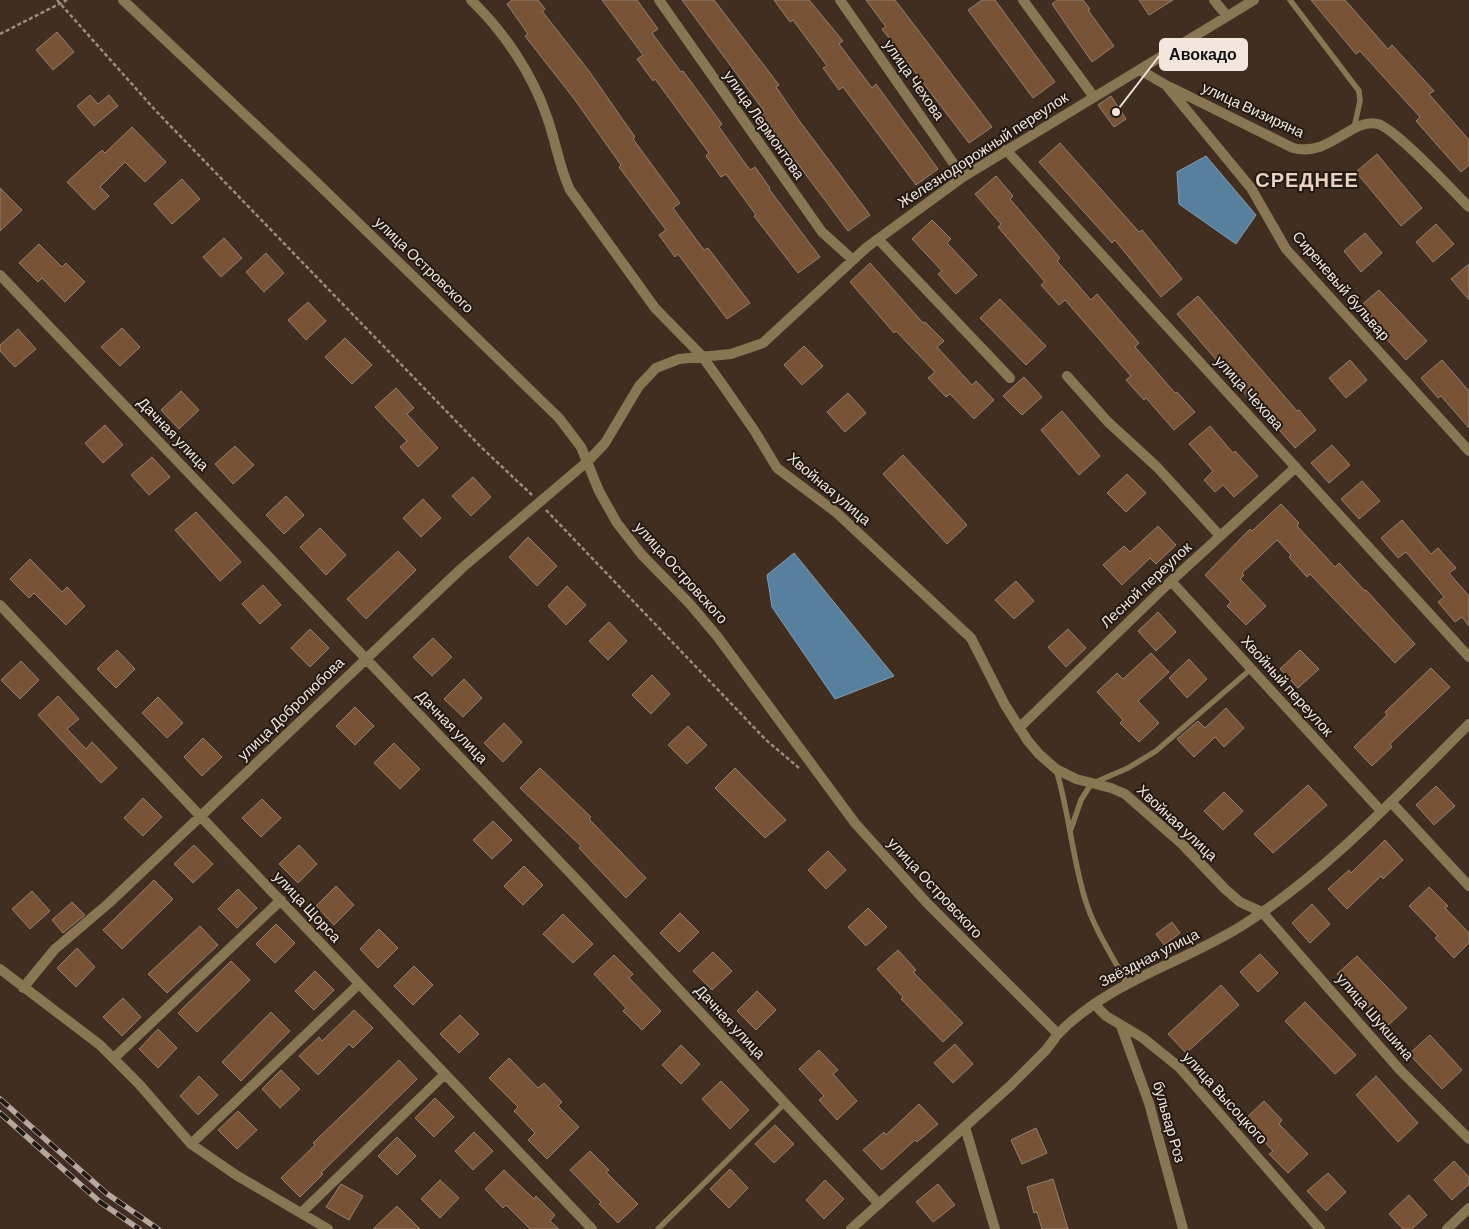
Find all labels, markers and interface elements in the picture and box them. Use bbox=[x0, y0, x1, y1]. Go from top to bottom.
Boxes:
street label: улица Чехова bbox=[880, 36, 950, 124]
callout: Авокадо bbox=[1160, 39, 1247, 70]
text: Авокадо bbox=[1169, 44, 1237, 63]
street label: улица Лермонтова bbox=[720, 66, 810, 183]
street label: улица Визиряна bbox=[1199, 78, 1308, 141]
street label: Железнодорожный переулок bbox=[894, 87, 1071, 211]
district label: СРЕДНЕЕ bbox=[1255, 167, 1359, 191]
street label: улица Островского bbox=[371, 212, 478, 316]
street label: Сиреневый бульвар bbox=[1289, 227, 1394, 344]
street label: улица Чехова bbox=[1212, 351, 1288, 434]
street label: Дачная улица bbox=[134, 393, 214, 474]
street label: Хвойная улица bbox=[784, 448, 876, 529]
street label: улица Островского bbox=[631, 518, 732, 627]
street label: Лесной переулок bbox=[1096, 537, 1195, 631]
street label: Хвойный переулок bbox=[1238, 631, 1338, 740]
street label: улица Добролюбова bbox=[233, 652, 348, 764]
street label: Дачная улица bbox=[413, 686, 493, 767]
street label: Хвойная улица bbox=[1134, 780, 1222, 865]
street label: улица Островского bbox=[885, 833, 987, 941]
street label: улица Щорса bbox=[270, 867, 346, 946]
street label: Звёздная улица bbox=[1096, 924, 1202, 990]
street label: улица Шукшина bbox=[1333, 969, 1419, 1064]
street label: Дачная улица bbox=[692, 980, 770, 1063]
street label: улица Высоцкого bbox=[1180, 1047, 1272, 1147]
street label: бульвар Роз bbox=[1150, 1079, 1190, 1165]

